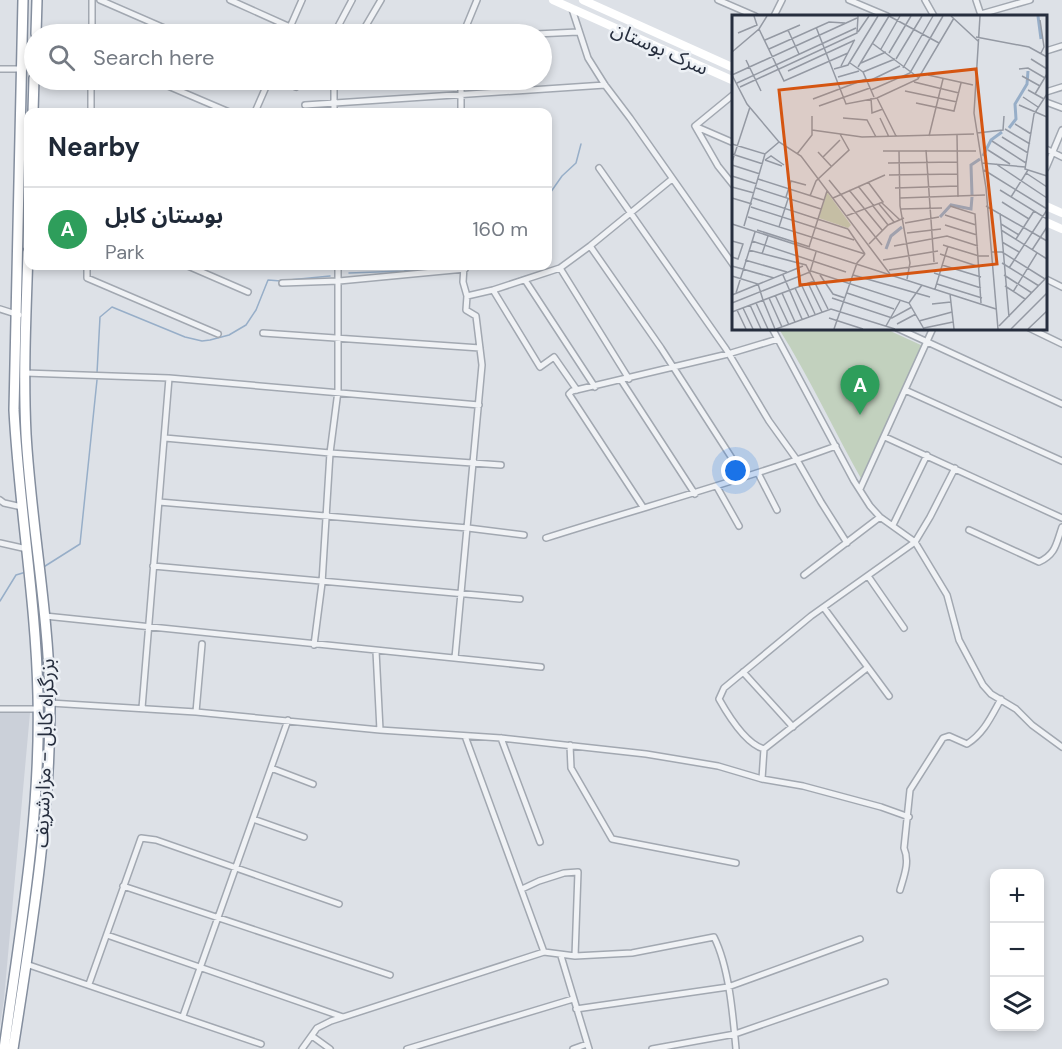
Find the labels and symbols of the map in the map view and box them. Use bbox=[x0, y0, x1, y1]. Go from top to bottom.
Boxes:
street label: سرک بوستان bbox=[608, 15, 712, 81]
inset map bbox=[732, 15, 1047, 330]
pin: A bbox=[840, 366, 880, 415]
your location bbox=[721, 456, 750, 485]
street label: بزرگراه کابل - مزارشریف bbox=[28, 658, 60, 848]

